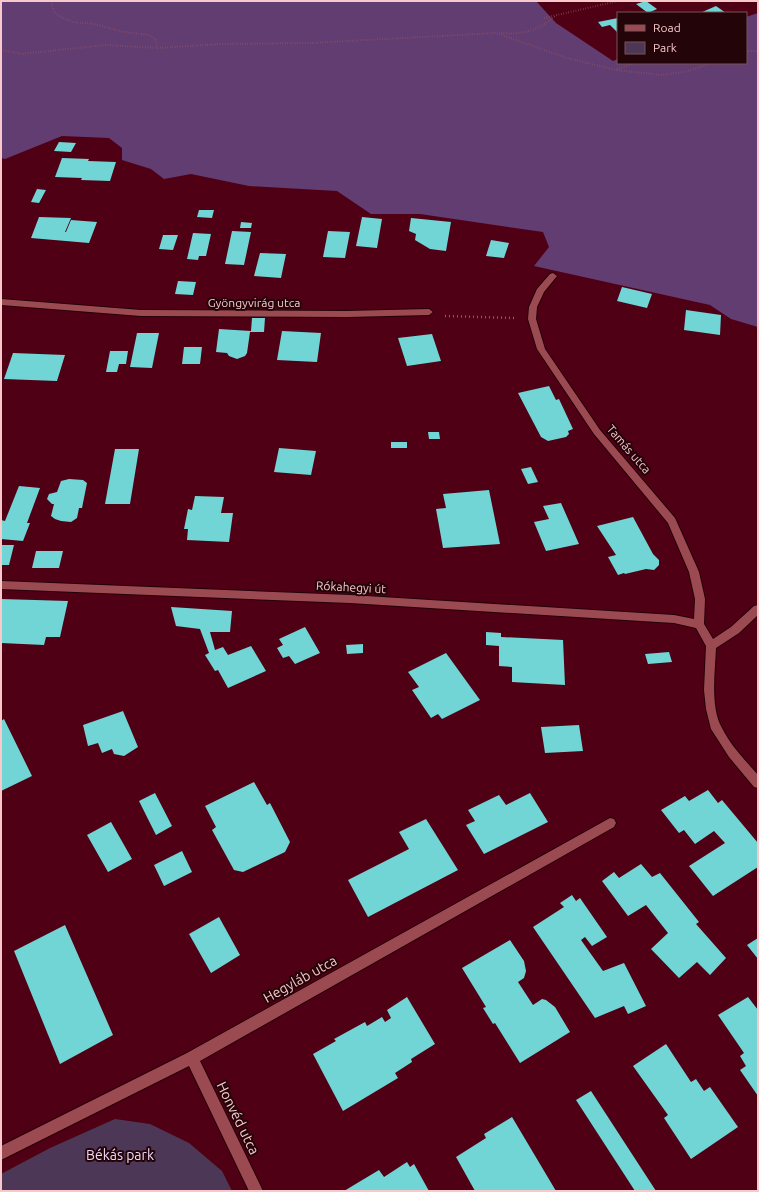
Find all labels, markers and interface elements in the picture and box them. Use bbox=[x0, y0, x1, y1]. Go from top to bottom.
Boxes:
legend bbox=[617, 12, 747, 64]
text: Road bbox=[653, 21, 681, 34]
text: Park bbox=[653, 41, 677, 54]
street label: Gyöngyvirág utca bbox=[208, 296, 300, 309]
street label: Tamás utca bbox=[604, 422, 654, 476]
street label: Rókahegyi út bbox=[316, 579, 387, 595]
street label: Hegyláb utca bbox=[260, 952, 340, 1006]
street label: Honvéd utca bbox=[213, 1079, 263, 1157]
park label: Békás park bbox=[86, 1147, 154, 1163]

